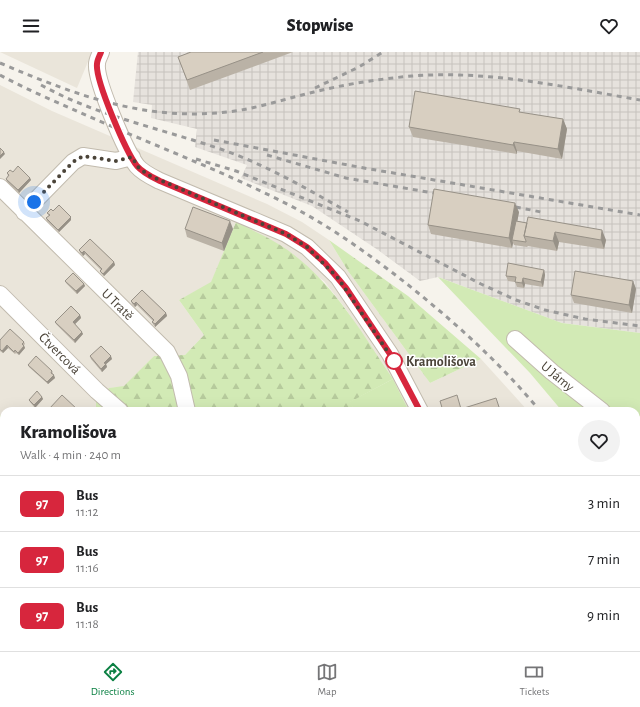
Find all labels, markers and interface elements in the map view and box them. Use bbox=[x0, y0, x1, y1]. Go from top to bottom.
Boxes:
icon: menu bbox=[20, 15, 42, 37]
icon: heart bbox=[598, 15, 620, 37]
text: Stopwise bbox=[287, 17, 353, 35]
your location bbox=[24, 192, 44, 212]
street label: U Tratě bbox=[99, 286, 136, 323]
street label: Čtvercová bbox=[36, 329, 85, 378]
marker: Kramolišova bbox=[385, 352, 403, 370]
place label: Kramolišova bbox=[406, 355, 476, 369]
street label: U Jámy bbox=[538, 359, 577, 394]
button: heart bbox=[578, 420, 620, 462]
text: Kramolišova bbox=[20, 423, 117, 442]
text: Walk · 4 min · 240 m bbox=[20, 449, 121, 462]
text: Bus bbox=[76, 488, 98, 503]
text: 3 min bbox=[588, 496, 620, 511]
text: 97 bbox=[36, 497, 48, 511]
text: 11:12 bbox=[76, 506, 98, 519]
text: Bus bbox=[76, 544, 98, 559]
text: 7 min bbox=[588, 552, 620, 567]
text: 97 bbox=[36, 553, 48, 567]
text: 11:16 bbox=[76, 562, 99, 575]
text: Bus bbox=[76, 600, 98, 615]
text: 9 min bbox=[587, 608, 620, 623]
text: 97 bbox=[36, 609, 48, 623]
text: 11:18 bbox=[76, 618, 99, 631]
tab: Directions bbox=[91, 661, 135, 698]
tab: Map bbox=[316, 661, 338, 698]
tab: Tickets bbox=[519, 661, 549, 698]

